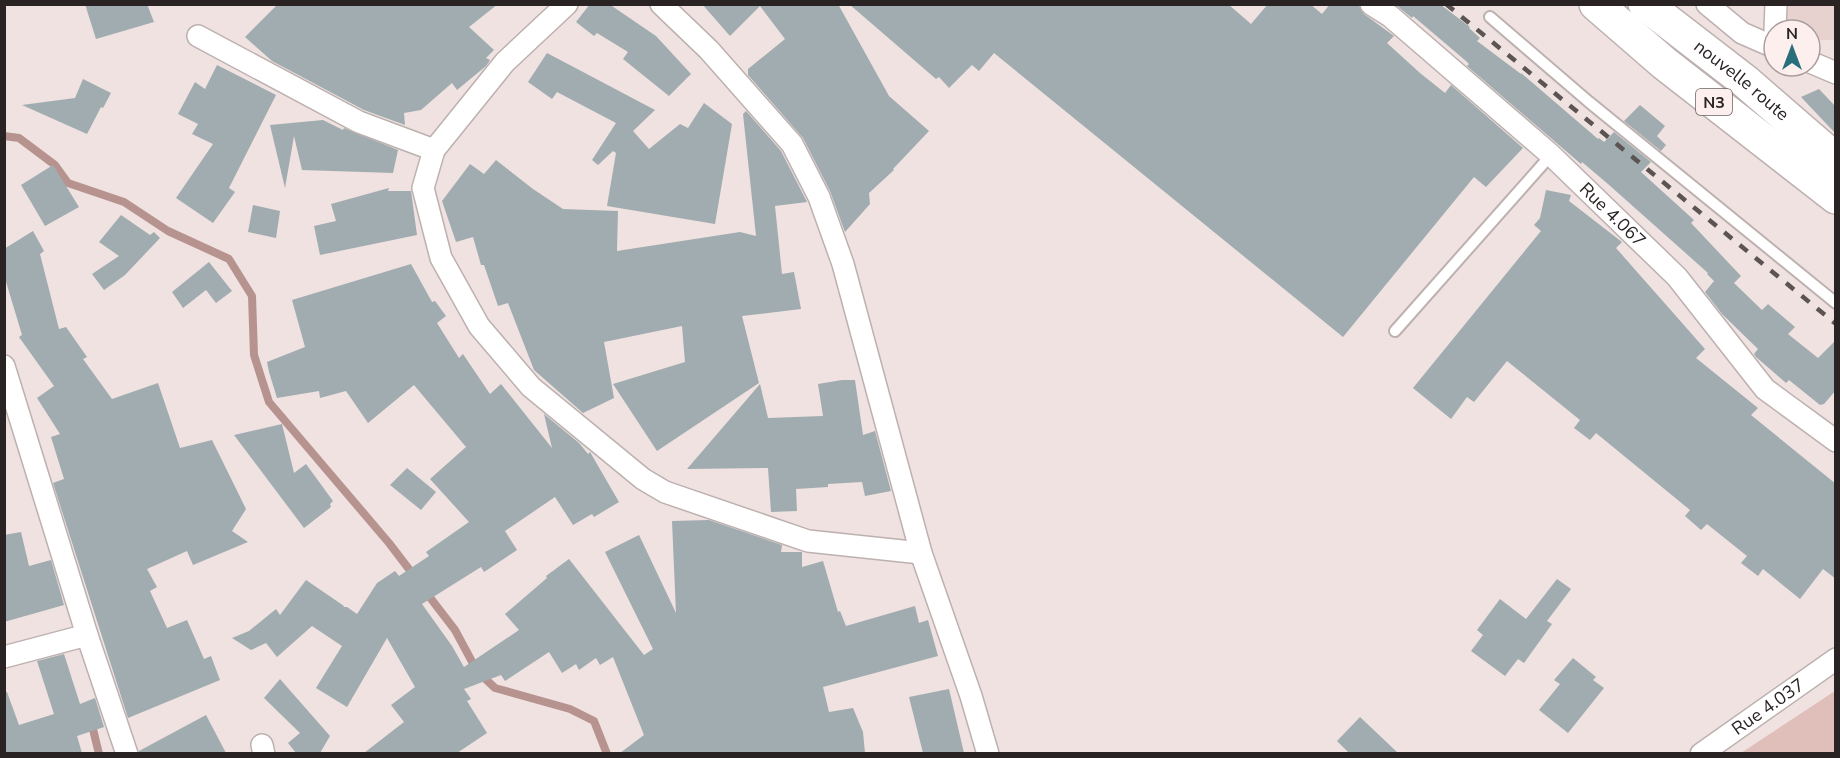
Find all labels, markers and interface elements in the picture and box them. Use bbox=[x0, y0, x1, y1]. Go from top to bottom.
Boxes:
north arrow bbox=[1762, 18, 1822, 78]
text: N bbox=[1786, 23, 1798, 45]
street label: nouvelle route bbox=[1689, 34, 1794, 126]
road number: N3 bbox=[1696, 89, 1732, 115]
street label: Rue 4.067 bbox=[1574, 177, 1651, 252]
street label: Rue 4.037 bbox=[1727, 673, 1809, 741]

